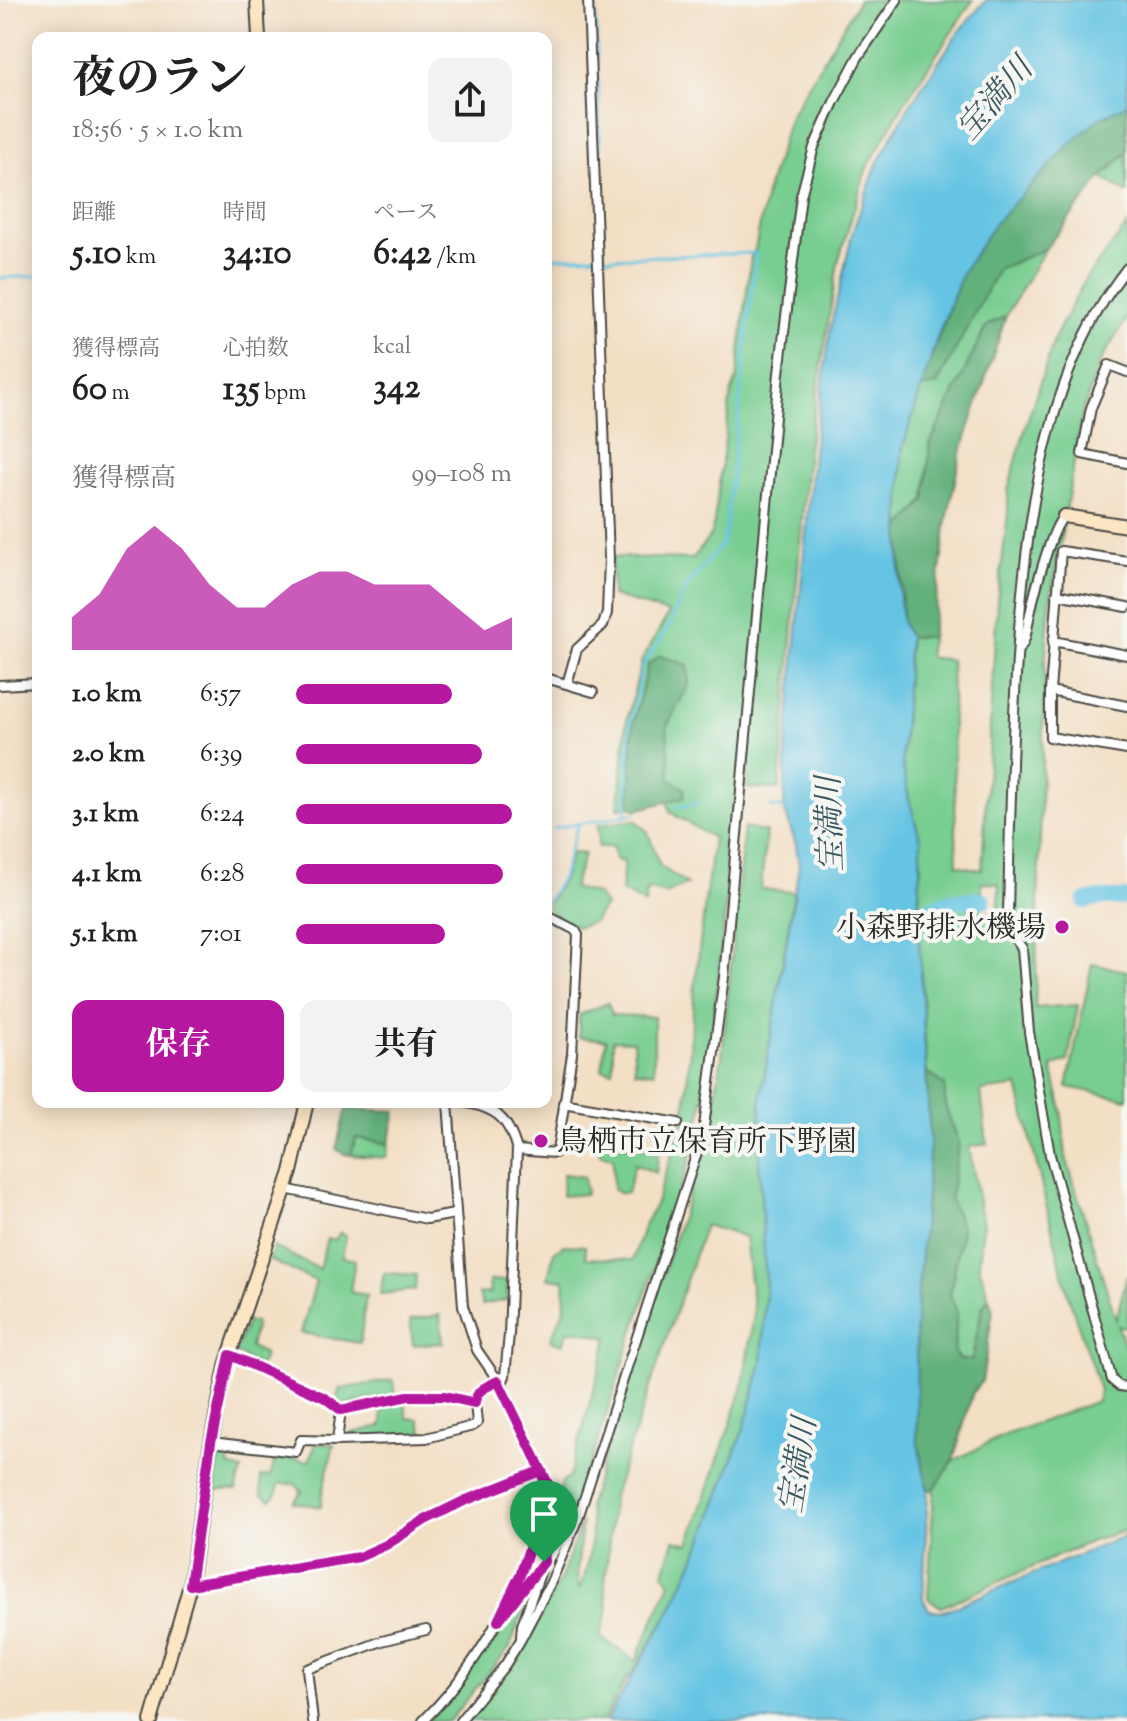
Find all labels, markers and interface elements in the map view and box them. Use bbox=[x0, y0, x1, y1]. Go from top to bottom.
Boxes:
water label: 宝満川 bbox=[947, 46, 1047, 151]
text: 夜のラン bbox=[72, 50, 248, 113]
button: share bbox=[428, 58, 512, 142]
text: 18:56 · 5 × 1.0 km bbox=[72, 112, 243, 149]
text: 距離 bbox=[72, 198, 116, 230]
text: 時間 bbox=[223, 198, 267, 230]
text: ペース bbox=[373, 198, 438, 230]
text: 5.10 bbox=[72, 230, 121, 279]
text: 34:10 bbox=[223, 230, 292, 279]
text: 6:42 bbox=[373, 230, 432, 279]
text: km bbox=[121, 242, 156, 274]
text: /km bbox=[432, 242, 476, 274]
text: kcal bbox=[373, 332, 411, 364]
text: 獲得標高 bbox=[72, 334, 160, 366]
text: 心拍数 bbox=[223, 334, 289, 366]
text: 342 bbox=[373, 364, 420, 413]
text: 60 bbox=[72, 366, 107, 415]
text: 135 bbox=[223, 366, 260, 415]
text: m bbox=[107, 378, 130, 410]
text: bpm bbox=[260, 378, 307, 410]
text: 99–108 m bbox=[412, 456, 512, 493]
text: 獲得標高 bbox=[72, 461, 176, 498]
text: 1.0 km bbox=[72, 676, 142, 713]
text: 6:57 bbox=[200, 676, 241, 713]
text: 2.0 km bbox=[72, 736, 145, 773]
text: 6:39 bbox=[200, 736, 242, 773]
water label: 宝満川 bbox=[807, 772, 857, 873]
text: 3.1 km bbox=[72, 796, 139, 833]
text: 6:24 bbox=[200, 796, 245, 833]
text: 4.1 km bbox=[72, 856, 142, 893]
text: 6:28 bbox=[200, 856, 245, 893]
place label: 小森野排水機場 bbox=[836, 908, 1046, 951]
text: 5.1 km bbox=[72, 916, 138, 953]
text: 7:01 bbox=[200, 916, 242, 953]
marker: 小森野排水機場 bbox=[1053, 918, 1071, 936]
button: 保存 bbox=[72, 1000, 284, 1092]
button: 共有 bbox=[300, 1000, 512, 1092]
place label: 鳥栖市立保育所下野園 bbox=[557, 1122, 857, 1165]
marker: 鳥栖市立保育所下野園 bbox=[532, 1132, 550, 1150]
water label: 宝満川 bbox=[770, 1412, 831, 1516]
pin bbox=[510, 1480, 578, 1562]
icon: arrive bbox=[522, 1492, 566, 1536]

